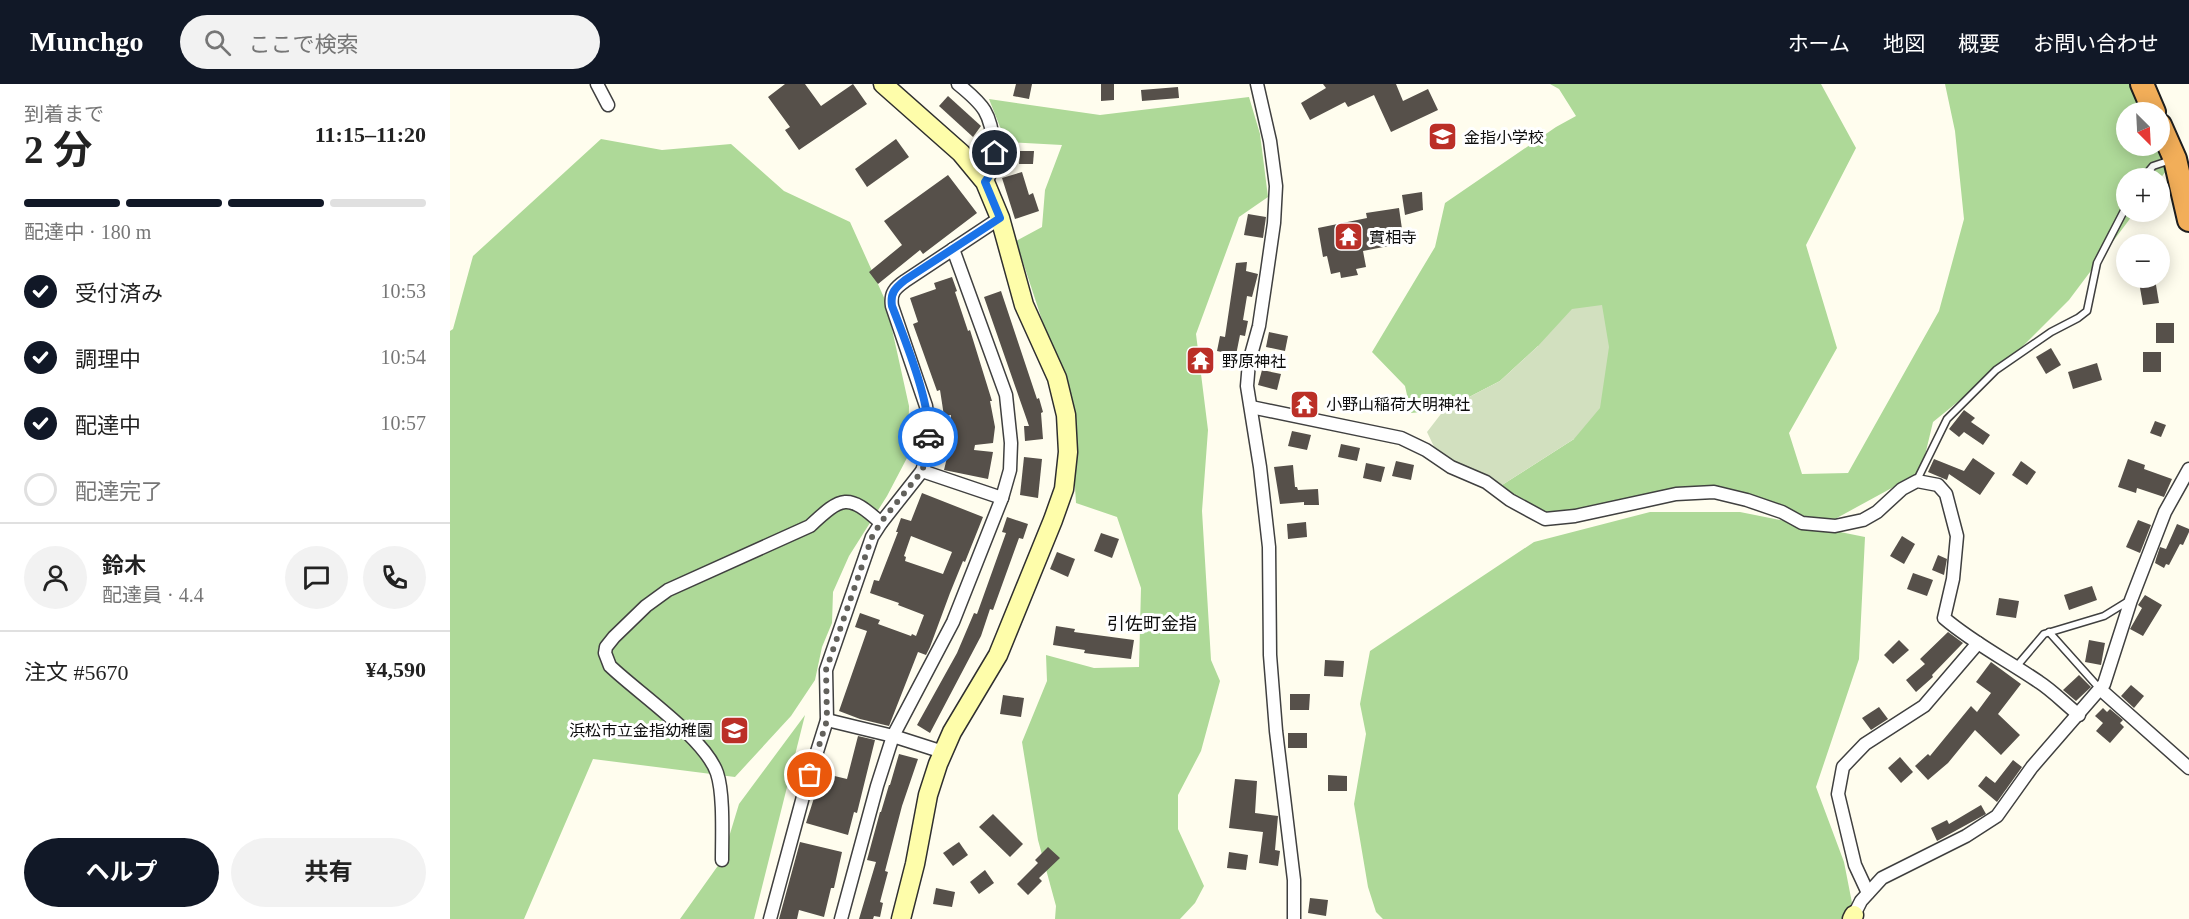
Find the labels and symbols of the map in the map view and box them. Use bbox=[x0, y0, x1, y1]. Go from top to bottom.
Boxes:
north arrow bbox=[2116, 102, 2170, 156]
school or university icon: 金指小学校 bbox=[1427, 121, 1459, 153]
pin bbox=[969, 127, 1020, 178]
place label: 金指小学校 bbox=[1464, 129, 1544, 146]
temple icon: 實相寺 bbox=[1332, 221, 1364, 253]
place label: 實相寺 bbox=[1369, 229, 1417, 246]
temple icon: 野原神社 bbox=[1185, 345, 1217, 377]
place label: 野原神社 bbox=[1222, 353, 1286, 370]
temple icon: 小野山稲荷大明神社 bbox=[1289, 388, 1321, 420]
place label: 小野山稲荷大明神社 bbox=[1326, 396, 1470, 413]
courier bbox=[898, 407, 958, 467]
district label: 引佐町金指 bbox=[1107, 614, 1197, 634]
school or university icon: 浜松市立金指幼稚園 bbox=[718, 714, 750, 746]
place label: 浜松市立金指幼稚園 bbox=[569, 722, 713, 739]
pin bbox=[784, 749, 835, 800]

